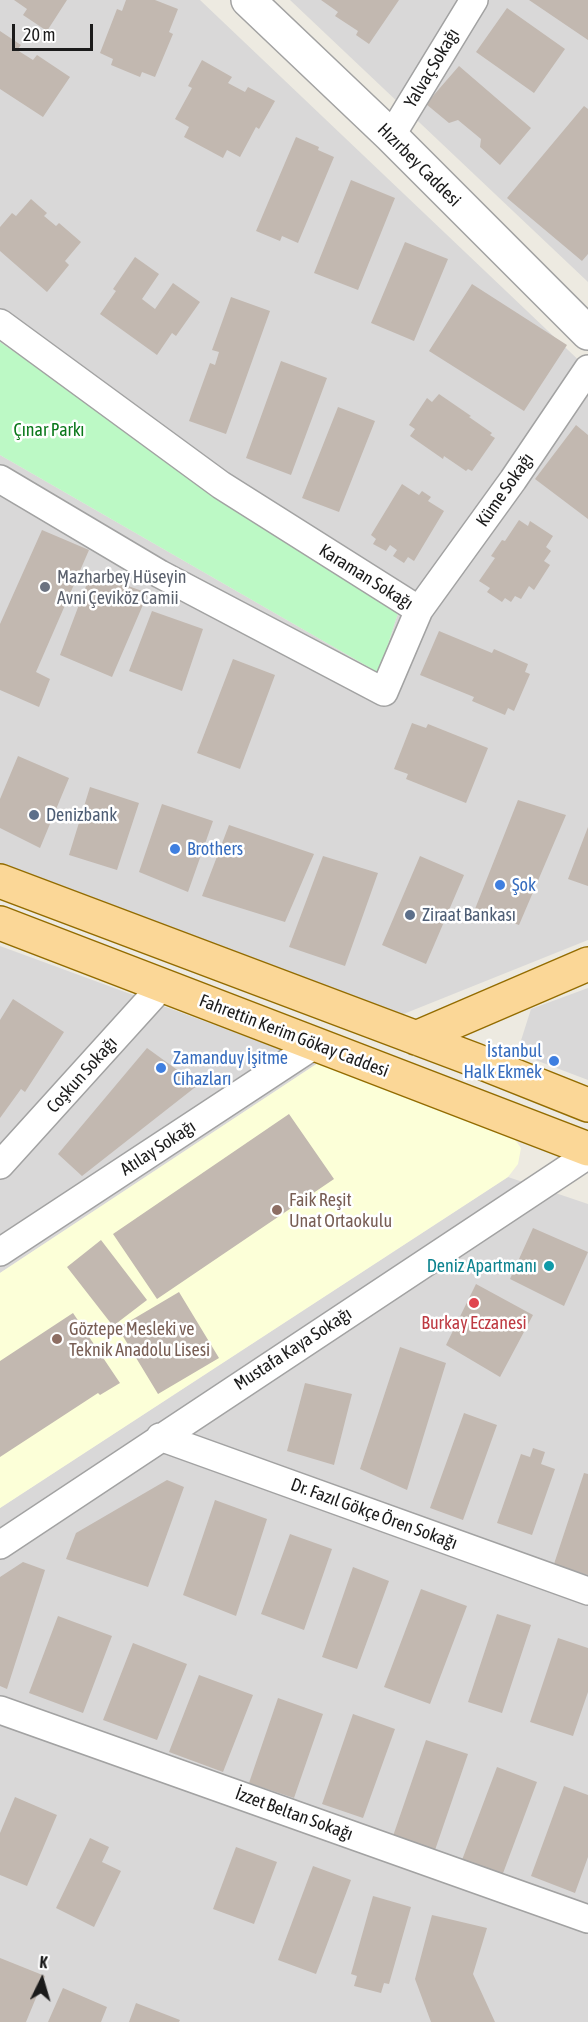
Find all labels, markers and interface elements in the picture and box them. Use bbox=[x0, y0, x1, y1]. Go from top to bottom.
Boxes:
scale bar bbox=[15, 12, 96, 50]
text: 20 m bbox=[23, 24, 55, 45]
street label: Yalvaç Sokağı bbox=[400, 24, 464, 112]
street label: Hızırbey Caddesi bbox=[373, 119, 465, 211]
park label: Çınar Parkı bbox=[14, 419, 84, 441]
street label: Küme Sokağı bbox=[472, 449, 538, 531]
street label: Karaman Sokağı bbox=[315, 540, 417, 614]
place label: Mazharbey Hüseyin Avni Çeviköz Camii bbox=[57, 566, 187, 608]
marker: Mazharbey Hüseyin Avni Çeviköz Camii bbox=[38, 580, 52, 594]
place label: Denizbank bbox=[46, 804, 117, 826]
marker: Denizbank bbox=[27, 808, 41, 822]
place label: Brothers bbox=[187, 838, 243, 860]
marker: Brothers bbox=[168, 842, 182, 856]
place label: Şok bbox=[512, 874, 536, 896]
marker: Şok bbox=[493, 878, 507, 892]
place label: Ziraat Bankası bbox=[422, 904, 516, 926]
marker: Ziraat Bankası bbox=[403, 908, 417, 922]
street label: Fahrettin Kerim Gökay Caddesi bbox=[196, 990, 392, 1082]
street label: Coşkun Sokağı bbox=[42, 1033, 122, 1117]
place label: İstanbul Halk Ekmek bbox=[463, 1040, 542, 1082]
place label: Zamanduy İşitme Cihazları bbox=[173, 1047, 288, 1090]
marker: İstanbul Halk Ekmek bbox=[547, 1054, 561, 1068]
marker: Zamanduy İşitme Cihazları bbox=[154, 1061, 168, 1075]
street label: Atılay Sokağı bbox=[116, 1116, 200, 1180]
place label: Faik Reşit Unat Ortaokulu bbox=[289, 1189, 392, 1232]
marker: Faik Reşit Unat Ortaokulu bbox=[270, 1203, 284, 1217]
place label: Deniz Apartmanı bbox=[427, 1255, 537, 1277]
marker: Deniz Apartmanı bbox=[542, 1259, 556, 1273]
marker: Burkay Eczanesi bbox=[467, 1296, 481, 1310]
street label: Mustafa Kaya Sokağı bbox=[230, 1303, 356, 1395]
place label: Burkay Eczanesi bbox=[421, 1312, 527, 1334]
place label: Göztepe Mesleki ve Teknik Anadolu Lisesi bbox=[69, 1318, 210, 1360]
marker: Göztepe Mesleki ve Teknik Anadolu Lisesi bbox=[50, 1332, 64, 1346]
street label: Dr. Fazıl Gökçe Ören Sokağı bbox=[288, 1474, 460, 1554]
street label: İzzet Beltan Sokağı bbox=[232, 1783, 356, 1845]
north arrow bbox=[12, 1950, 72, 2010]
text: K bbox=[39, 1953, 48, 1971]

